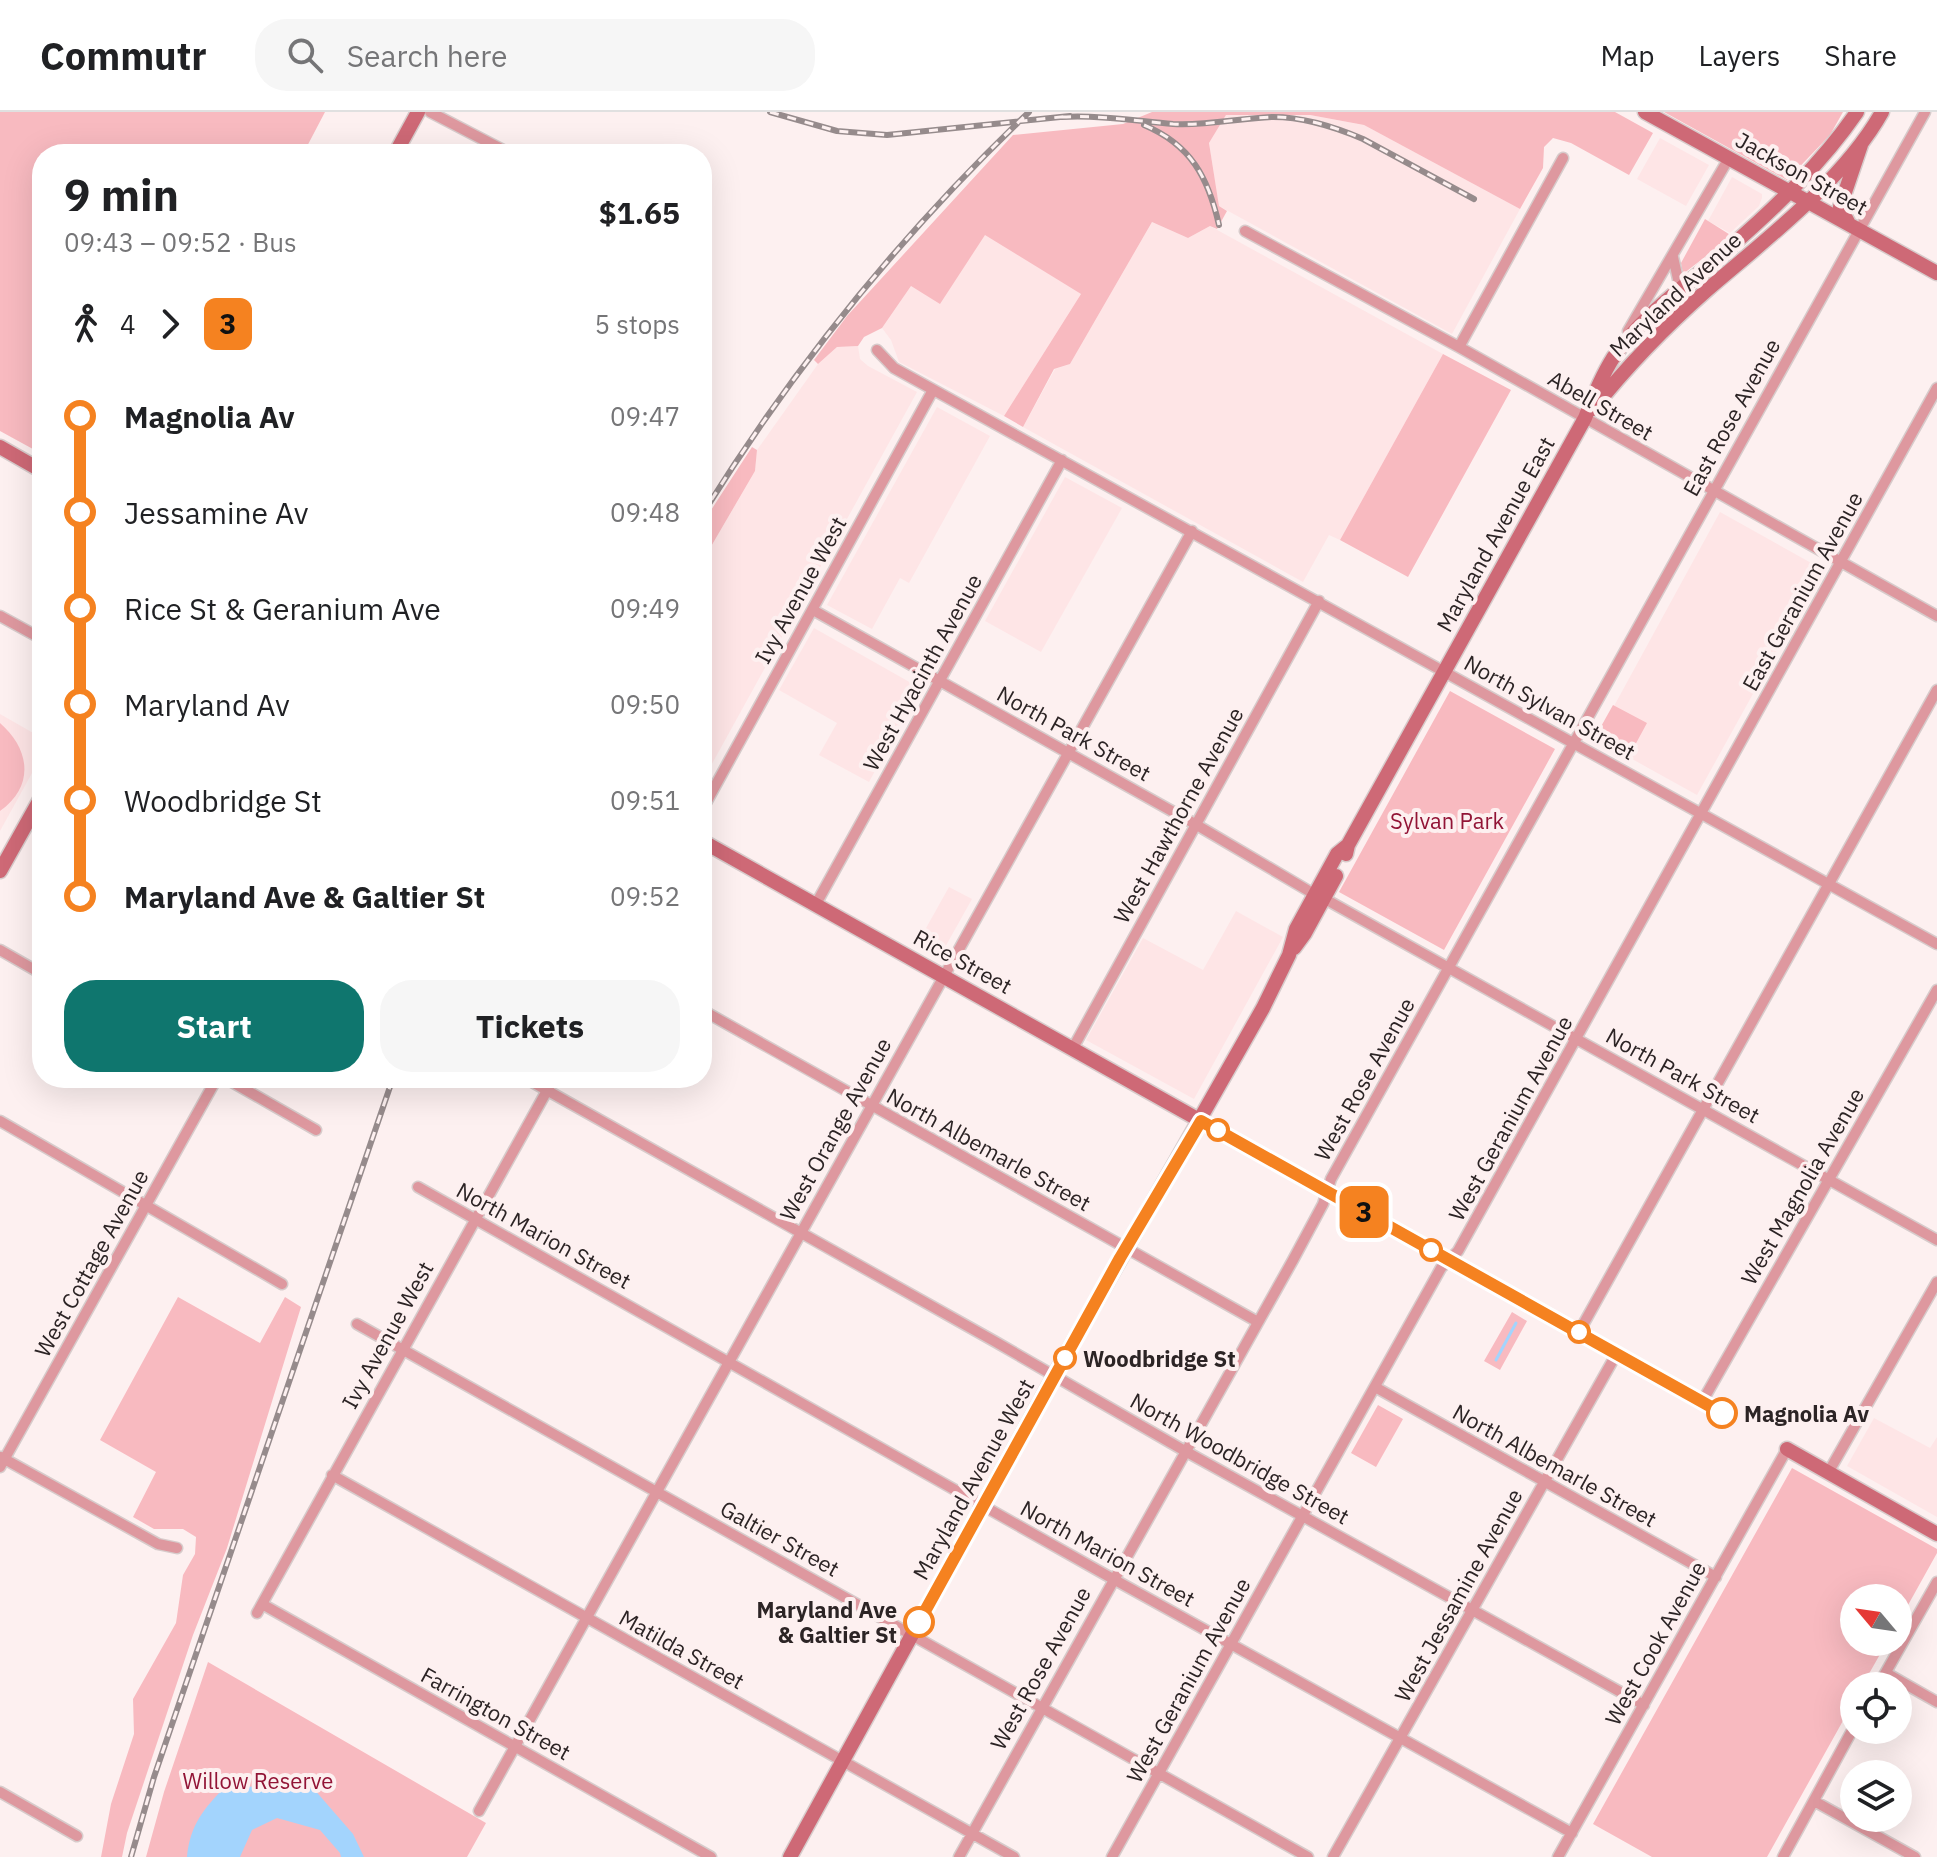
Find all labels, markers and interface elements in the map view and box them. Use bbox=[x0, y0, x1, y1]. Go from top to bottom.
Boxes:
search box bbox=[255, 19, 815, 91]
text: Commutr bbox=[40, 31, 207, 80]
icon: search bbox=[283, 33, 327, 77]
text: Search here bbox=[347, 36, 508, 75]
text: Map bbox=[1600, 37, 1654, 74]
text: Layers bbox=[1698, 37, 1780, 74]
text: Share bbox=[1824, 37, 1897, 74]
street label: Jackson Street bbox=[1731, 125, 1873, 221]
text: 9 min bbox=[64, 166, 179, 223]
text: $1.65 bbox=[599, 193, 680, 232]
text: 09:43 – 09:52 · Bus bbox=[64, 225, 297, 259]
street label: Maryland Avenue bbox=[1603, 225, 1747, 363]
icon: walk bbox=[64, 302, 108, 346]
icon: forward bbox=[148, 302, 192, 346]
text: 3 bbox=[220, 305, 236, 342]
text: 4 bbox=[120, 307, 136, 341]
text: 5 stops bbox=[594, 307, 680, 341]
street label: East Rose Avenue bbox=[1676, 333, 1786, 501]
street label: Abell Street bbox=[1543, 363, 1659, 447]
text: Magnolia Av bbox=[124, 397, 295, 436]
text: 09:47 bbox=[610, 399, 680, 433]
street label: Maryland Avenue East bbox=[1429, 431, 1561, 637]
street label: East Geranium Avenue bbox=[1735, 486, 1869, 696]
text: Jessamine Av bbox=[124, 493, 309, 532]
text: 09:48 bbox=[610, 495, 680, 529]
street label: Ivy Avenue West bbox=[748, 511, 852, 669]
street label: West Hyacinth Avenue bbox=[856, 568, 988, 776]
text: Rice St & Geranium Ave bbox=[124, 589, 441, 628]
text: 09:49 bbox=[610, 591, 680, 625]
street label: North Sylvan Street bbox=[1459, 648, 1641, 766]
street label: North Park Street bbox=[992, 679, 1156, 787]
text: Maryland Av bbox=[124, 685, 290, 724]
text: 09:50 bbox=[610, 687, 680, 721]
street label: West Hawthorne Avenue bbox=[1106, 702, 1250, 928]
text: Woodbridge St bbox=[124, 781, 322, 820]
text: 09:51 bbox=[610, 783, 680, 817]
park label: Sylvan Park bbox=[1390, 806, 1504, 835]
text: Maryland Ave & Galtier St bbox=[124, 877, 485, 916]
text: 09:52 bbox=[610, 879, 680, 913]
street label: Rice Street bbox=[909, 922, 1017, 1000]
button: Start bbox=[64, 980, 364, 1072]
button: Tickets bbox=[380, 980, 680, 1072]
street label: West Rose Avenue bbox=[1307, 992, 1421, 1166]
street label: West Geranium Avenue bbox=[1441, 1010, 1579, 1226]
street label: North Park Street bbox=[1601, 1021, 1765, 1129]
street label: West Orange Avenue bbox=[773, 1032, 897, 1226]
street label: North Albemarle Street bbox=[882, 1081, 1096, 1217]
street label: West Magnolia Avenue bbox=[1734, 1082, 1870, 1290]
unlabelled marker bbox=[1207, 1119, 1229, 1141]
street label: West Cottage Avenue bbox=[27, 1164, 155, 1362]
street label: North Marion Street bbox=[452, 1175, 636, 1295]
line badge: 3 bbox=[1338, 1186, 1390, 1238]
text: 3 bbox=[1356, 1193, 1372, 1230]
unlabelled marker bbox=[1420, 1239, 1442, 1261]
street label: Ivy Avenue West bbox=[335, 1256, 439, 1414]
unlabelled marker bbox=[1568, 1321, 1590, 1343]
place label: Woodbridge St bbox=[1083, 1344, 1236, 1373]
marker: Woodbridge St bbox=[1054, 1347, 1076, 1369]
street label: Maryland Avenue West bbox=[906, 1373, 1040, 1585]
street label: North Woodbridge Street bbox=[1125, 1386, 1355, 1530]
street label: North Albemarle Street bbox=[1448, 1397, 1662, 1533]
marker: Magnolia Av bbox=[1707, 1398, 1737, 1428]
place label: Magnolia Av bbox=[1744, 1399, 1869, 1428]
street label: West Jessamine Avenue bbox=[1387, 1483, 1529, 1707]
street label: Galtier Street bbox=[715, 1493, 845, 1583]
street label: North Marion Street bbox=[1016, 1493, 1200, 1613]
street label: West Cook Avenue bbox=[1598, 1556, 1712, 1730]
street label: West Geranium Avenue bbox=[1119, 1572, 1257, 1788]
street label: West Rose Avenue bbox=[983, 1581, 1097, 1755]
north arrow bbox=[1840, 1584, 1912, 1656]
map controls bbox=[1840, 1584, 1912, 1832]
place label: Maryland Ave & Galtier St bbox=[756, 1595, 897, 1649]
street label: Matilda Street bbox=[614, 1603, 750, 1695]
marker: Maryland Ave & Galtier St bbox=[904, 1607, 934, 1637]
street label: Farrington Street bbox=[416, 1660, 576, 1766]
button: locate bbox=[1840, 1672, 1912, 1744]
button: layers bbox=[1840, 1760, 1912, 1832]
park label: Willow Reserve bbox=[183, 1766, 333, 1795]

